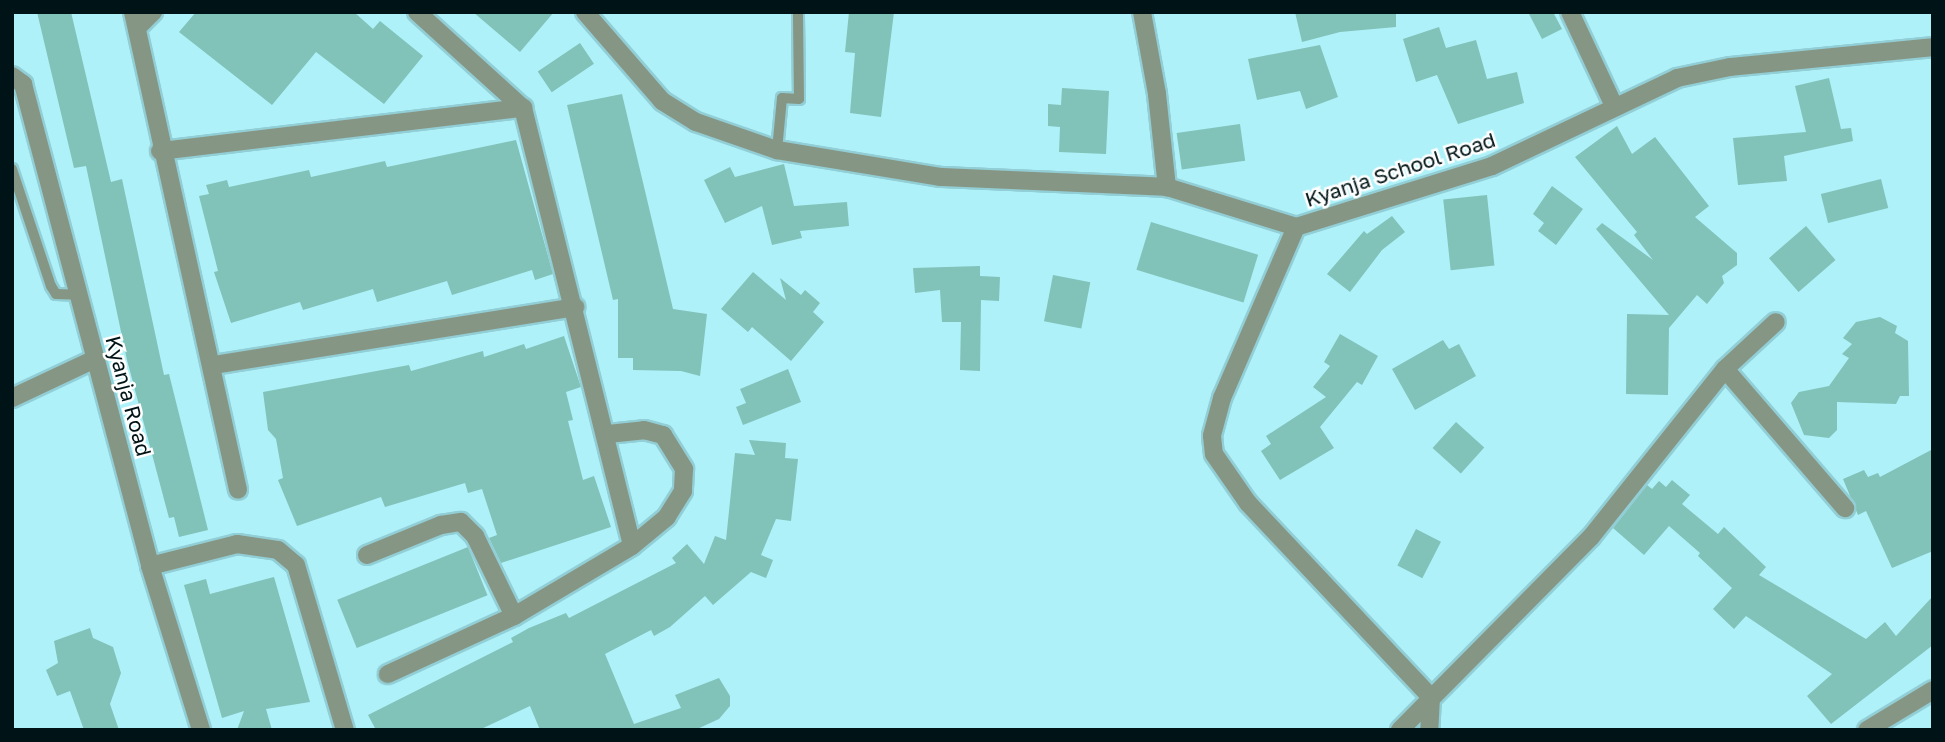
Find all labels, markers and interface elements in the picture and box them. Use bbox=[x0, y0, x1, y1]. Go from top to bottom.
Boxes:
street label: Kyanja School Road bbox=[1302, 126, 1498, 212]
street label: Kyanja Road bbox=[101, 333, 157, 459]

